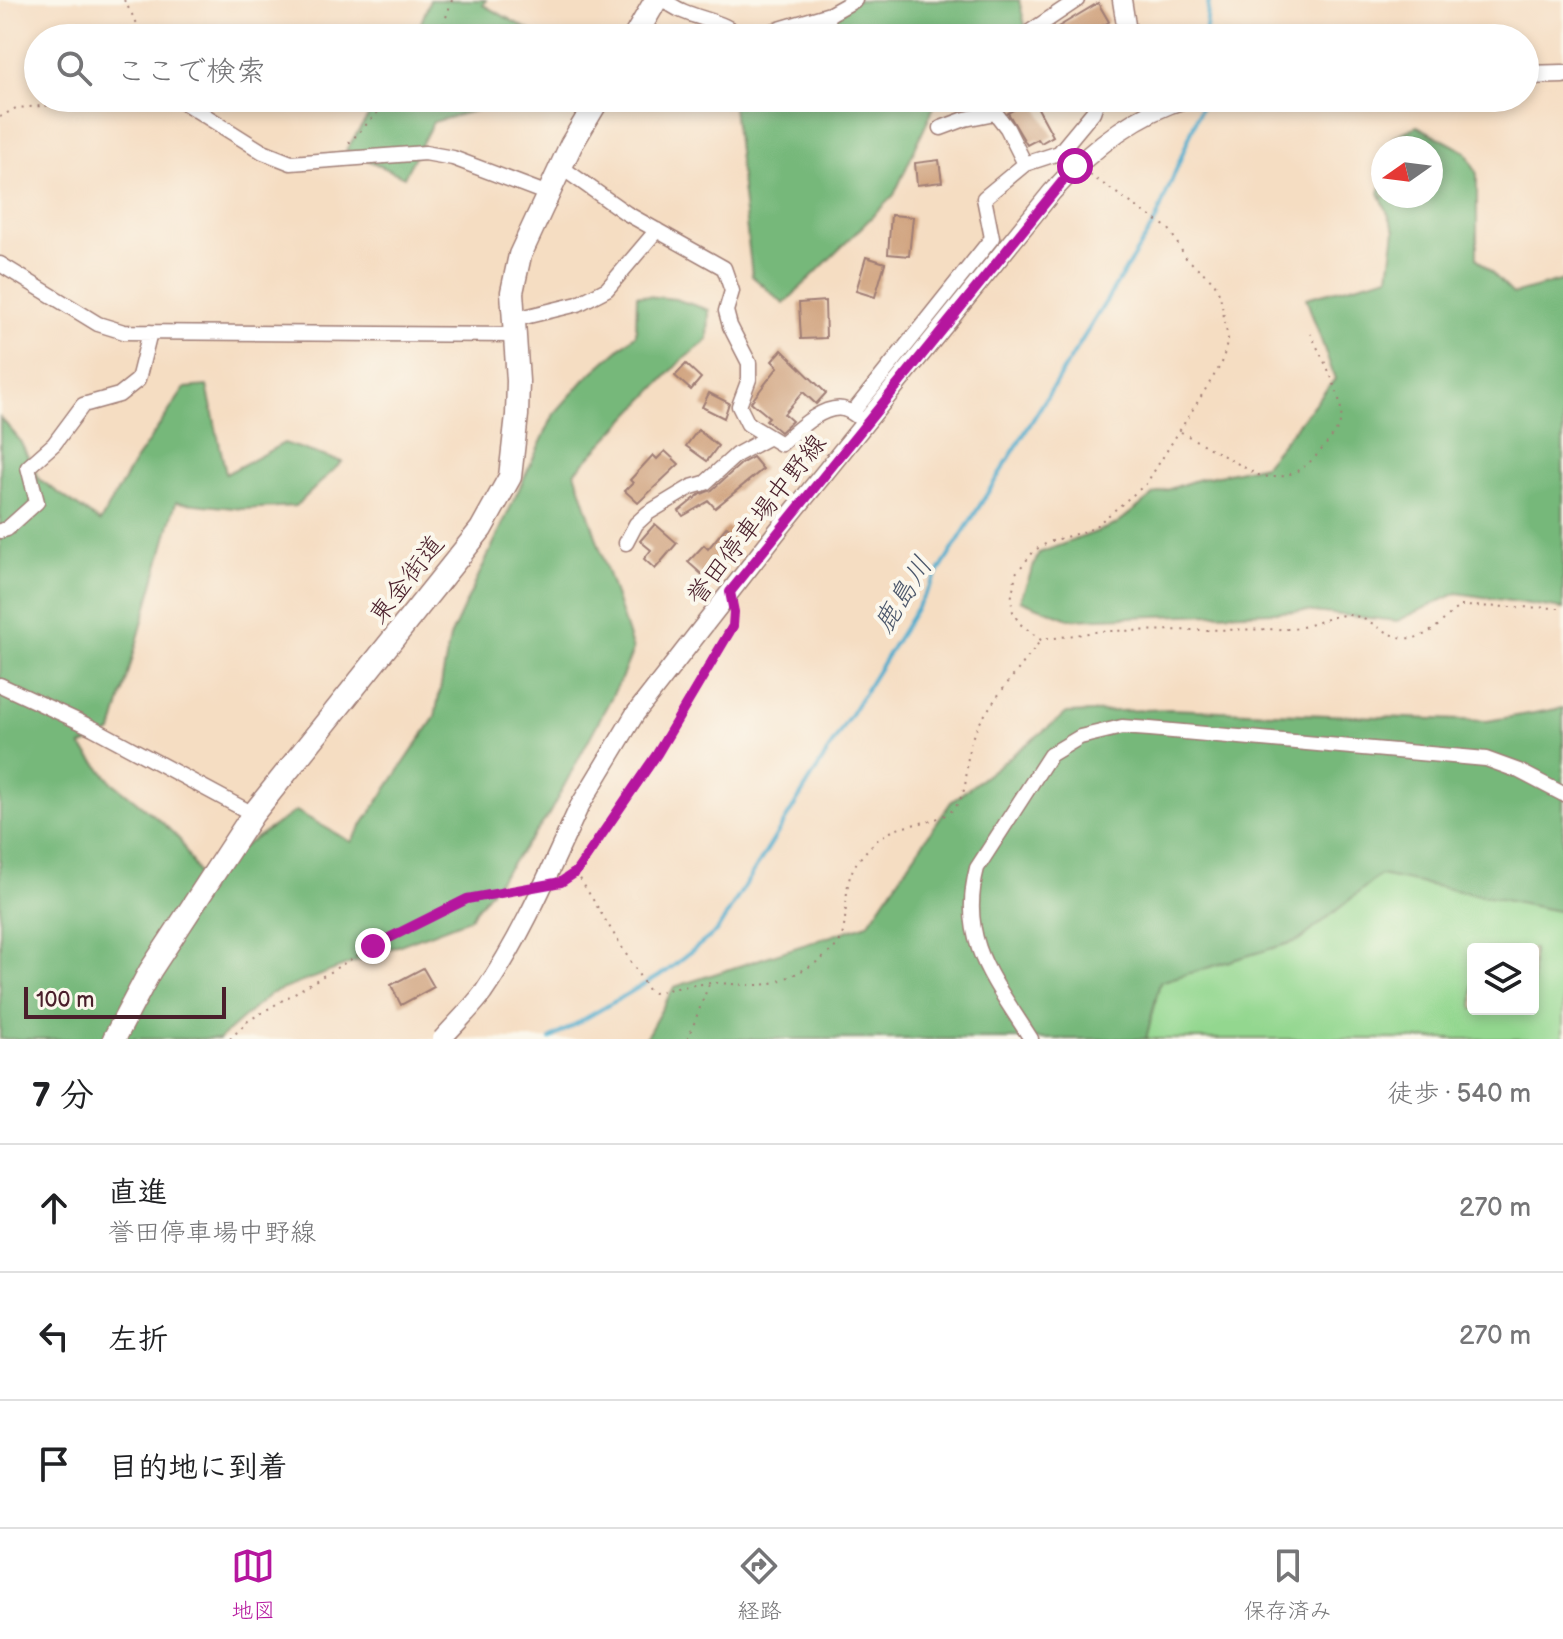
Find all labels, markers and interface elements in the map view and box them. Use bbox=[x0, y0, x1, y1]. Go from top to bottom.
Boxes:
search box bbox=[24, 24, 1539, 112]
icon: search bbox=[52, 46, 96, 90]
text: ここで検索 bbox=[116, 54, 266, 90]
north arrow bbox=[1371, 136, 1443, 208]
route start bbox=[1057, 148, 1093, 184]
street label: 誉田停車場中野線 bbox=[681, 428, 833, 611]
street label: 東金街道 bbox=[363, 529, 451, 630]
water label: 鹿島川 bbox=[867, 550, 940, 639]
route end bbox=[355, 928, 391, 964]
map controls bbox=[1467, 943, 1539, 1015]
button: layers bbox=[1467, 943, 1539, 1015]
scale bar bbox=[24, 983, 226, 1019]
text: 100 m bbox=[36, 987, 95, 1014]
text: 7 分 bbox=[32, 1075, 94, 1116]
text: 徒歩 · 540 m bbox=[1387, 1079, 1531, 1110]
text: 直進 bbox=[108, 1175, 168, 1211]
icon: ahead bbox=[32, 1186, 76, 1230]
text: 270 m bbox=[1459, 1193, 1531, 1224]
text: 誉田停車場中野線 bbox=[108, 1218, 316, 1249]
icon: left bbox=[32, 1314, 76, 1358]
text: 270 m bbox=[1459, 1321, 1531, 1352]
text: 左折 bbox=[108, 1322, 168, 1358]
icon: arrive bbox=[32, 1442, 76, 1486]
text: 目的地に到着 bbox=[108, 1450, 288, 1486]
tab: 地図 bbox=[231, 1544, 275, 1625]
tab: 経路 bbox=[737, 1544, 782, 1625]
tab: 保存済み bbox=[1244, 1544, 1332, 1625]

